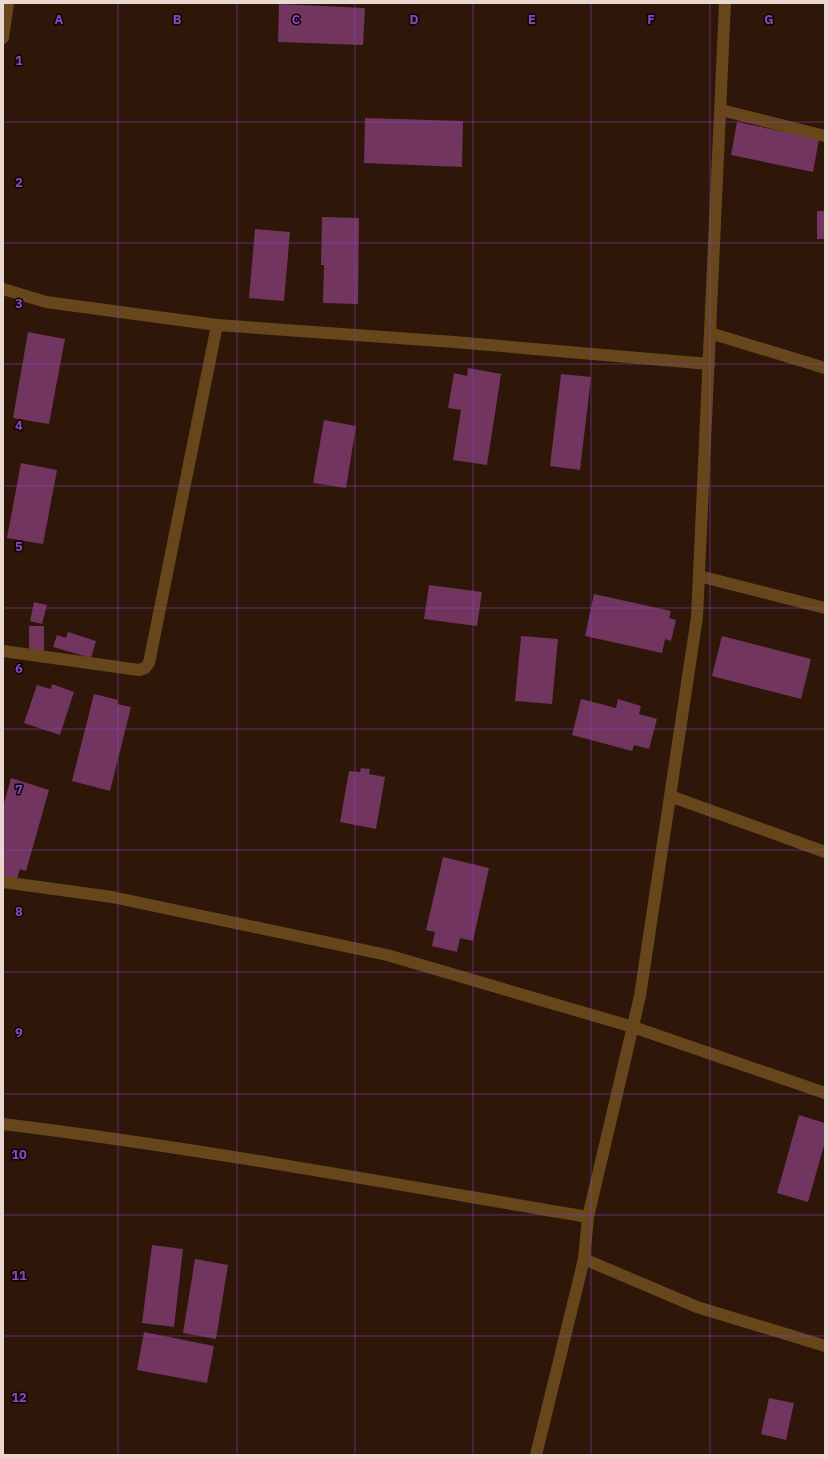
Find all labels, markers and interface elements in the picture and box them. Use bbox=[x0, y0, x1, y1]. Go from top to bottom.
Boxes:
text: A bbox=[55, 11, 64, 28]
text: B bbox=[173, 11, 182, 28]
text: C bbox=[292, 11, 301, 28]
text: D bbox=[409, 11, 419, 28]
text: E bbox=[528, 11, 536, 28]
text: F bbox=[647, 11, 655, 28]
text: G bbox=[764, 11, 774, 28]
text: 1 bbox=[15, 52, 23, 69]
text: 2 bbox=[15, 174, 23, 191]
text: 3 bbox=[15, 295, 23, 312]
text: 4 bbox=[15, 417, 23, 434]
text: 5 bbox=[15, 538, 23, 555]
text: 6 bbox=[15, 660, 23, 677]
text: 7 bbox=[15, 781, 23, 798]
text: 8 bbox=[15, 903, 23, 920]
text: 9 bbox=[15, 1024, 23, 1041]
text: 10 bbox=[11, 1146, 27, 1163]
text: 11 bbox=[11, 1267, 27, 1284]
text: 12 bbox=[11, 1389, 27, 1406]

